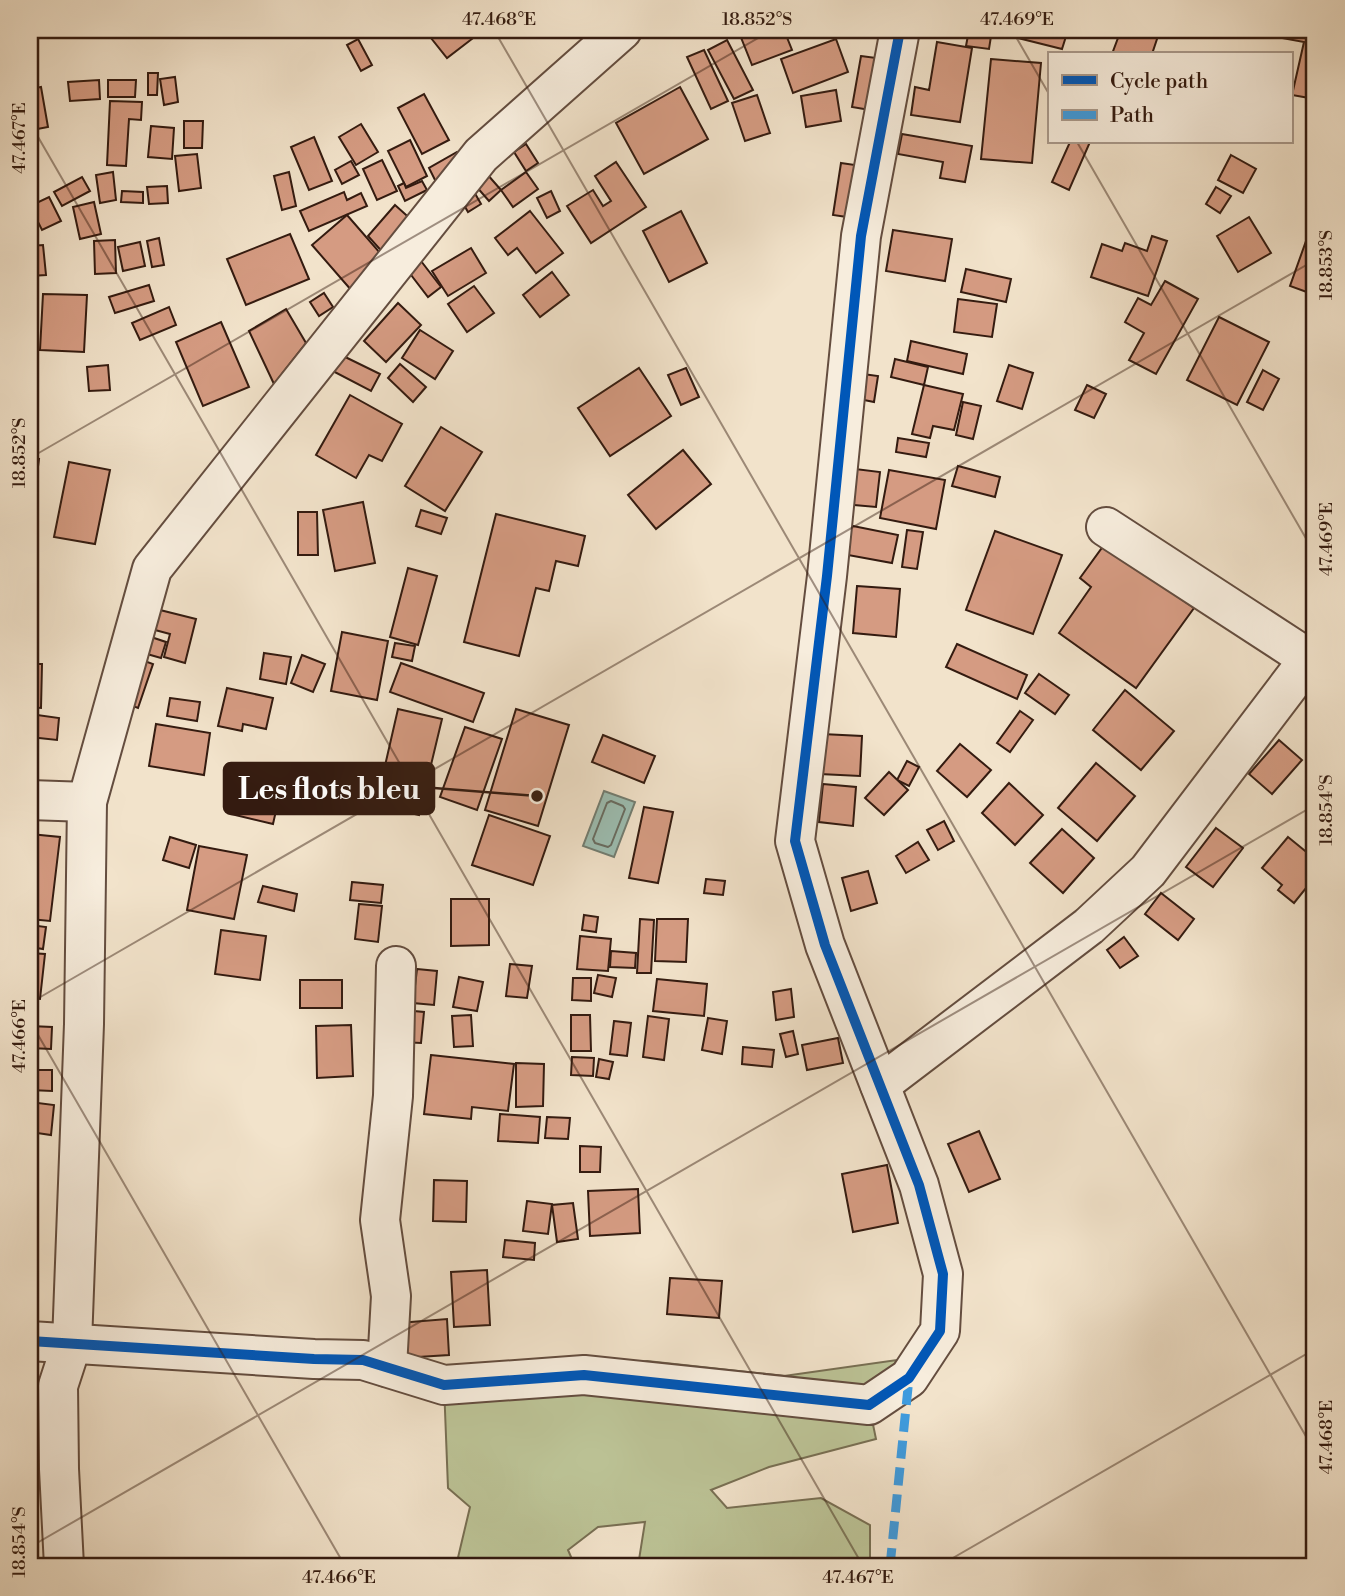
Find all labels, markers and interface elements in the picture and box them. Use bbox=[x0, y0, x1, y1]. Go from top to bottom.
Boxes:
text: 47.468°E bbox=[462, 8, 536, 31]
text: 18.852°S bbox=[722, 8, 792, 31]
text: 47.469°E bbox=[980, 8, 1054, 31]
legend bbox=[1048, 52, 1292, 144]
text: Cycle path bbox=[1110, 69, 1209, 95]
text: 47.467°E bbox=[8, 102, 31, 174]
text: Path bbox=[1110, 103, 1155, 129]
text: 18.853°S bbox=[1315, 230, 1338, 300]
text: 18.852°S bbox=[8, 418, 31, 488]
text: 47.469°E bbox=[1315, 502, 1338, 576]
callout: Les flots bleu bbox=[224, 763, 434, 814]
text: Les flots bleu bbox=[238, 771, 421, 809]
text: 18.854°S bbox=[1315, 774, 1338, 846]
text: 47.466°E bbox=[8, 999, 31, 1073]
text: 47.468°E bbox=[1315, 1400, 1338, 1474]
text: 18.854°S bbox=[8, 1506, 31, 1578]
text: 47.466°E bbox=[302, 1566, 376, 1589]
text: 47.467°E bbox=[822, 1566, 894, 1589]

